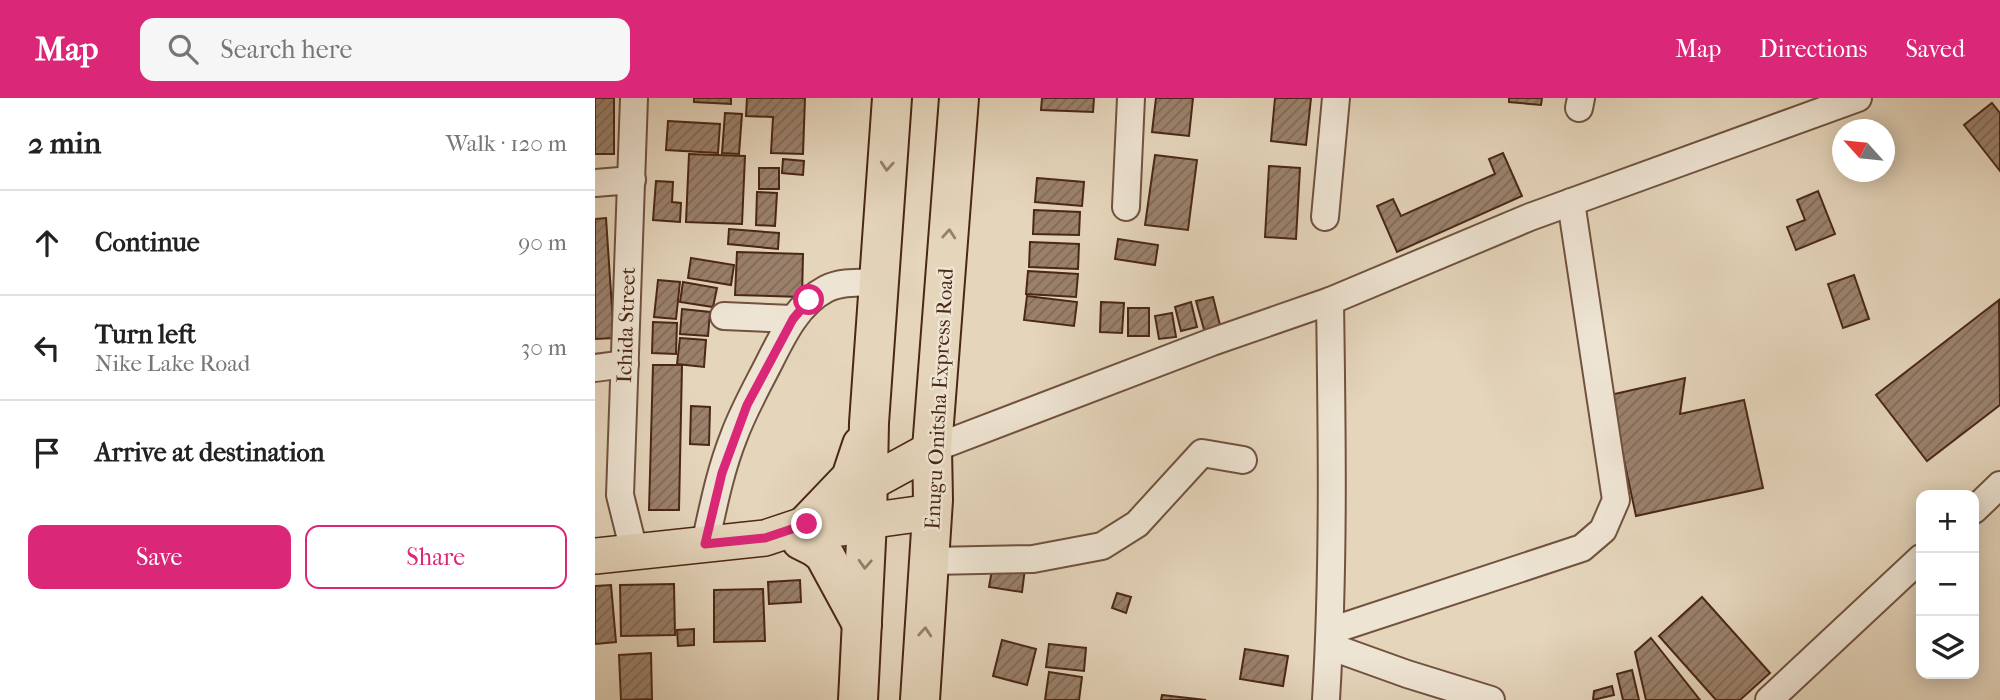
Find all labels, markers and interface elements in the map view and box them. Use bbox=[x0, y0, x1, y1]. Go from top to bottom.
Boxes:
search box bbox=[140, 18, 630, 81]
text: Map bbox=[35, 30, 98, 69]
icon: search bbox=[164, 30, 202, 68]
text: Search here bbox=[220, 34, 352, 65]
text: Map bbox=[1675, 35, 1721, 63]
text: Directions bbox=[1759, 35, 1867, 63]
text: Saved bbox=[1905, 35, 1965, 63]
north arrow bbox=[1832, 119, 1895, 182]
text: 2 min bbox=[28, 126, 101, 161]
text: Walk · 120 m bbox=[446, 130, 567, 157]
one-way arrow bbox=[880, 161, 895, 172]
icon: ahead bbox=[28, 224, 66, 262]
text: Continue bbox=[95, 227, 200, 258]
one-way arrow bbox=[941, 228, 956, 239]
text: 90 m bbox=[518, 229, 567, 256]
street label: Ichida Street bbox=[612, 266, 640, 383]
street label: Enugu Onitsha Express Road bbox=[920, 267, 958, 530]
route start bbox=[793, 284, 824, 315]
text: Turn left bbox=[95, 319, 196, 350]
icon: left bbox=[28, 329, 66, 367]
text: 30 m bbox=[521, 334, 567, 361]
text: Nike Lake Road bbox=[95, 350, 250, 377]
icon: arrive bbox=[28, 434, 66, 472]
text: Arrive at destination bbox=[95, 437, 325, 468]
map controls bbox=[1916, 490, 1979, 679]
button: + bbox=[1916, 490, 1979, 553]
route end bbox=[791, 508, 822, 539]
button: Save bbox=[28, 525, 291, 589]
button: Share bbox=[305, 525, 567, 589]
button: − bbox=[1916, 553, 1979, 616]
one-way arrow bbox=[858, 559, 873, 570]
button: layers bbox=[1916, 616, 1979, 679]
one-way arrow bbox=[917, 626, 932, 637]

